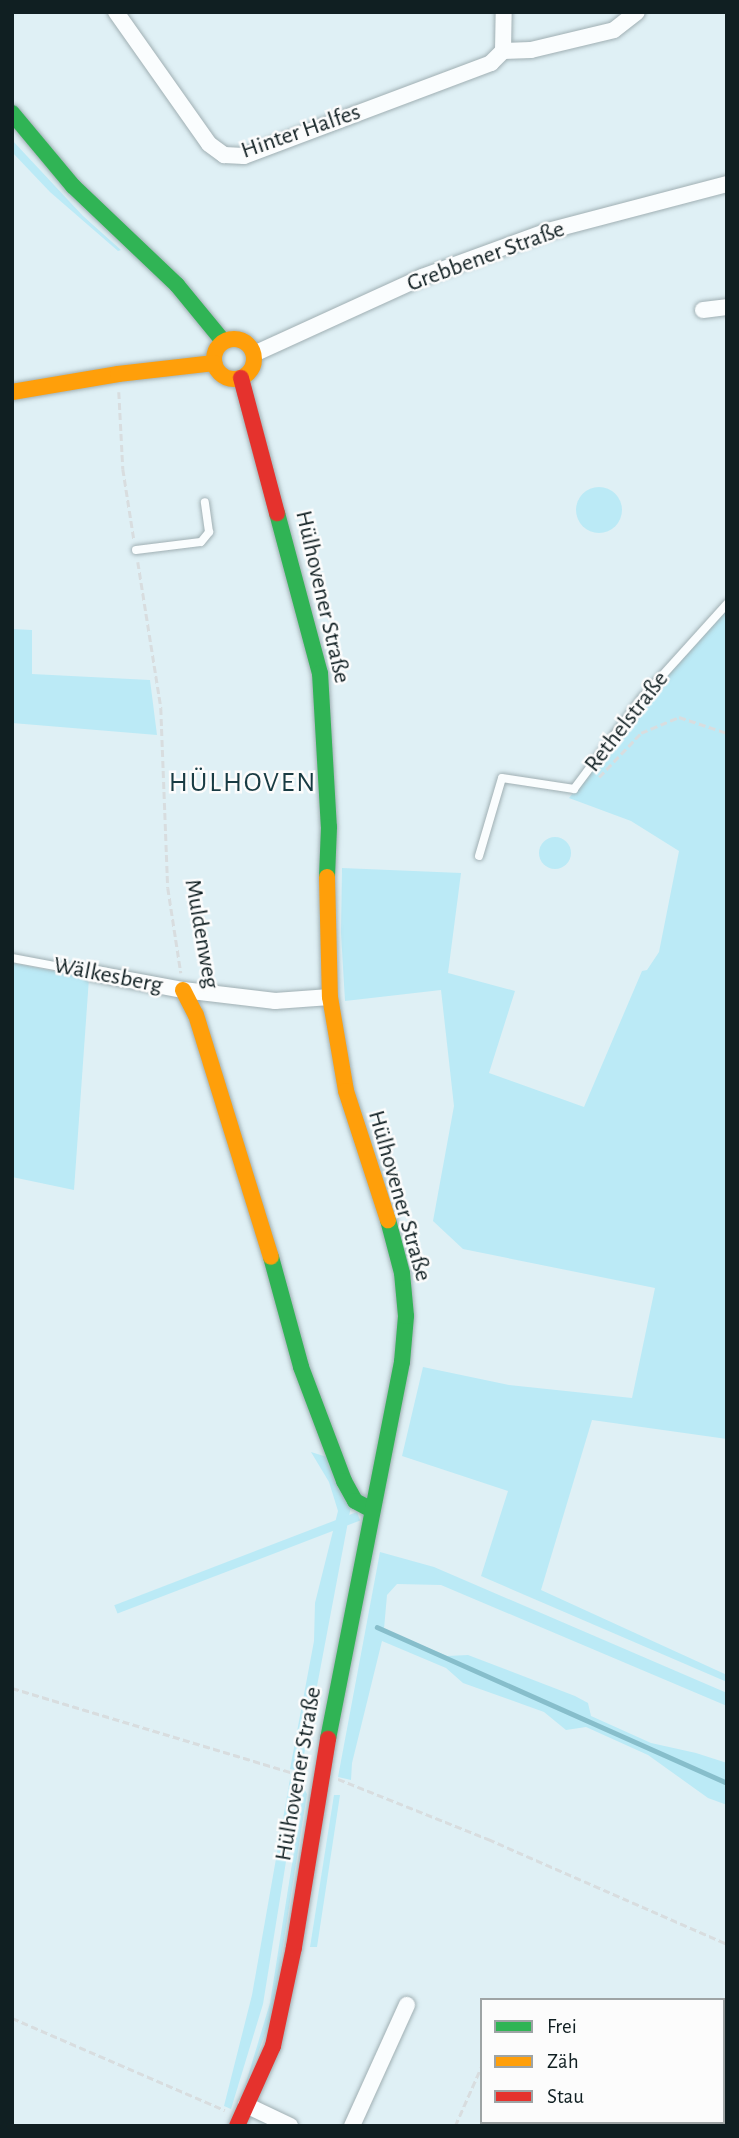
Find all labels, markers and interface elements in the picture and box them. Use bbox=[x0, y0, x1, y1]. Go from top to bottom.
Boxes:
street label: Hinter Halfes bbox=[237, 98, 365, 166]
street label: Grebbener Straße bbox=[403, 215, 569, 299]
street label: Hülhovener Straße bbox=[288, 508, 356, 686]
street label: Rethelstraße bbox=[579, 666, 675, 778]
district label: HÜLHOVEN bbox=[170, 766, 316, 800]
street label: Muldenweg bbox=[177, 877, 225, 991]
street label: Wälkesberg bbox=[51, 951, 165, 1001]
street label: Hülhovener Straße bbox=[361, 1107, 437, 1285]
street label: Hülhovener Straße bbox=[270, 1685, 328, 1863]
legend bbox=[480, 1998, 725, 2124]
text: Frei bbox=[547, 2016, 577, 2037]
text: Zäh bbox=[547, 2051, 579, 2072]
text: Stau bbox=[547, 2086, 584, 2107]

